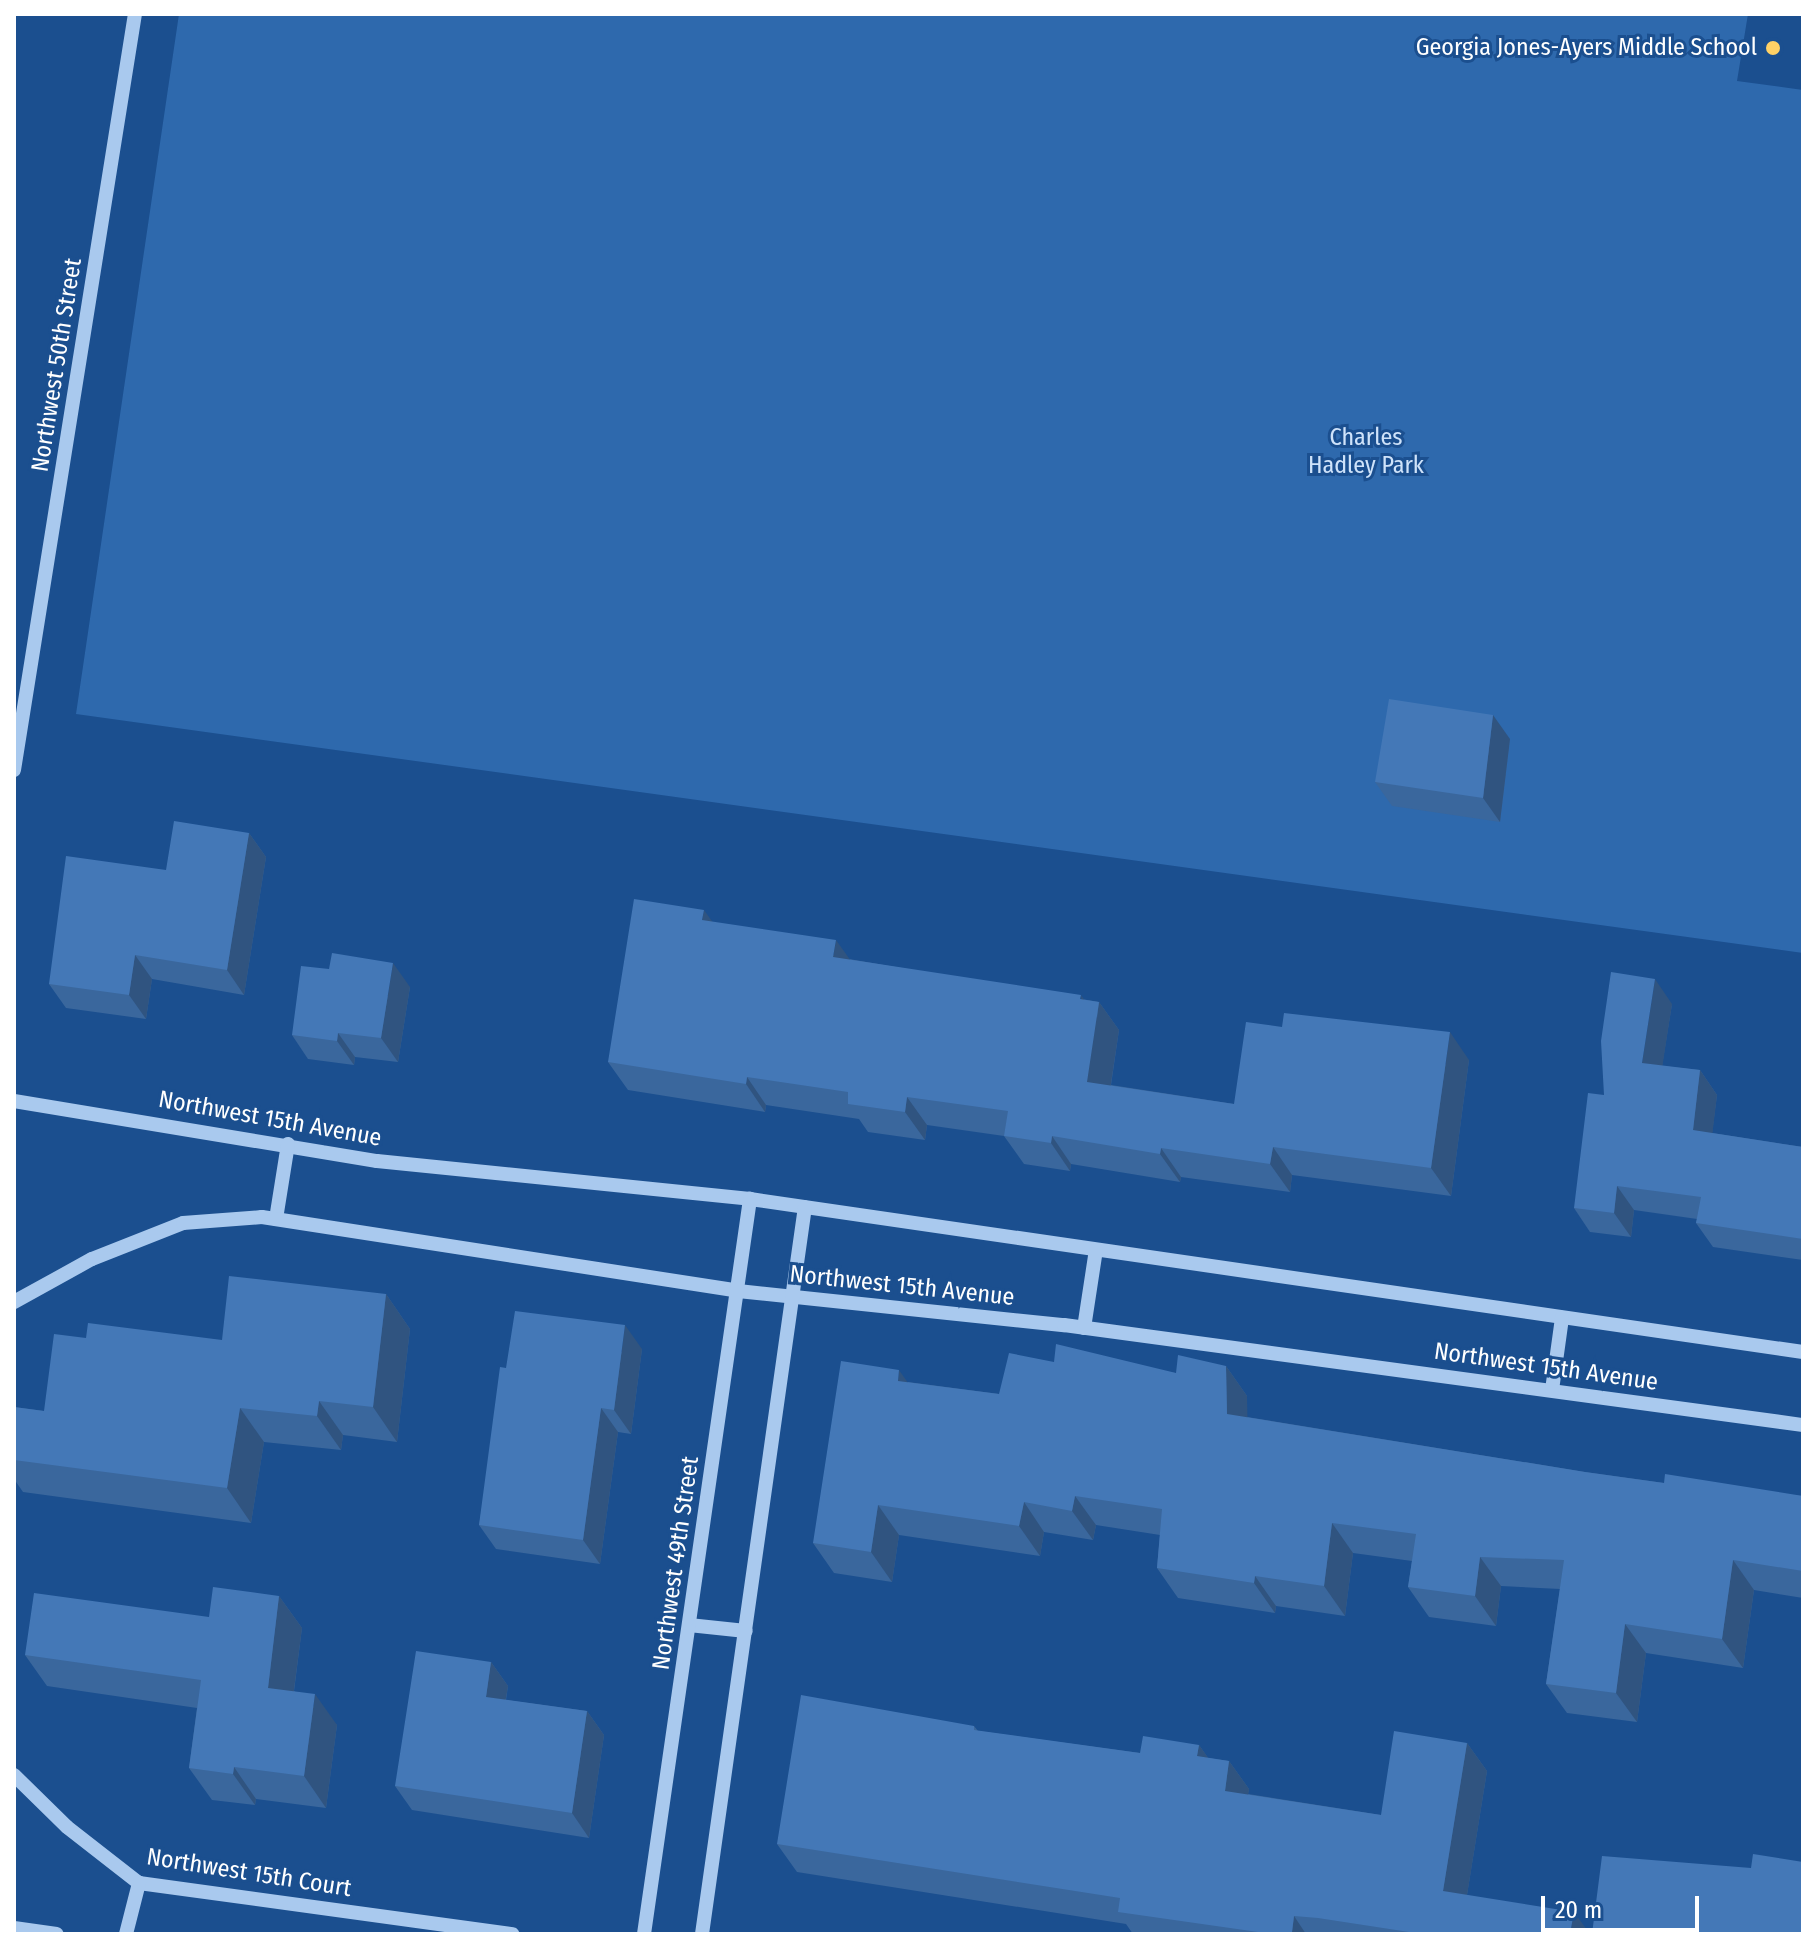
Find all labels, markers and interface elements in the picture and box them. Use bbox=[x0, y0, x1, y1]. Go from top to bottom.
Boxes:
place label: Georgia Jones-Ayers Middle School bbox=[1416, 34, 1757, 62]
marker: Georgia Jones-Ayers Middle School bbox=[1764, 39, 1782, 57]
street label: Northwest 50th Street bbox=[26, 256, 88, 474]
park label: Charles Hadley Park bbox=[1308, 424, 1424, 480]
street label: Northwest 15th Avenue bbox=[156, 1085, 384, 1153]
street label: Northwest 15th Avenue bbox=[788, 1260, 1016, 1312]
street label: Northwest 15th Avenue bbox=[1432, 1337, 1660, 1397]
street label: Northwest 49th Street bbox=[647, 1454, 705, 1672]
street label: Northwest 15th Court bbox=[145, 1843, 353, 1903]
scale bar bbox=[1545, 1880, 1703, 1930]
text: 20 m bbox=[1555, 1896, 1602, 1924]

